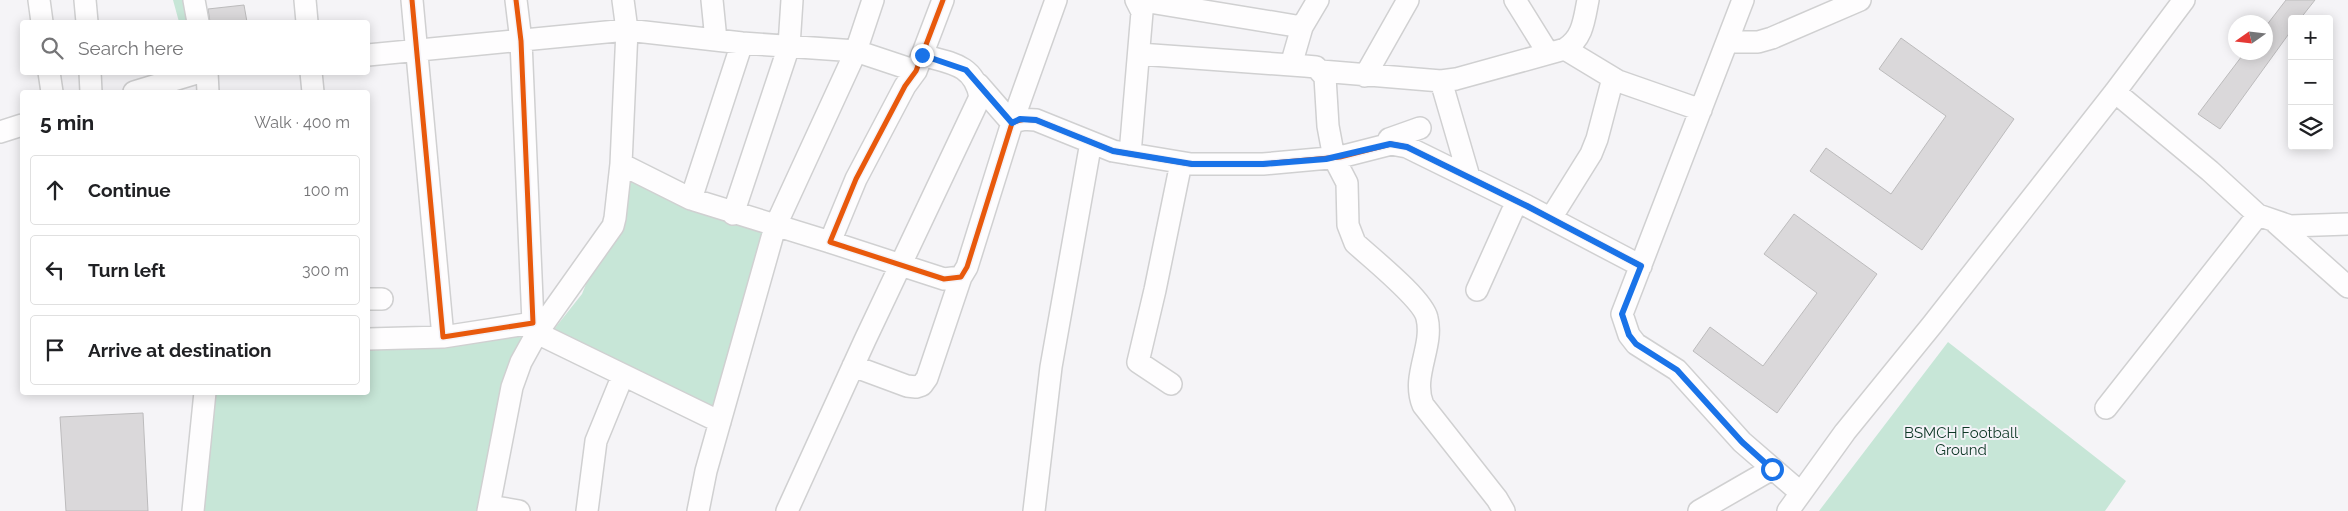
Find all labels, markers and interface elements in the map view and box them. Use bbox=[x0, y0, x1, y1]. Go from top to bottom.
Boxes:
north arrow bbox=[2228, 15, 2273, 60]
map controls bbox=[2288, 15, 2333, 150]
button: + bbox=[2288, 15, 2333, 60]
search box bbox=[20, 20, 370, 75]
icon: search bbox=[38, 34, 66, 62]
text: Search here bbox=[78, 37, 184, 59]
route end bbox=[911, 44, 934, 67]
button: − bbox=[2288, 60, 2333, 105]
button: layers bbox=[2288, 105, 2333, 150]
text: 5 min bbox=[40, 110, 94, 135]
text: Walk · 400 m bbox=[254, 113, 350, 132]
icon: ahead bbox=[41, 176, 69, 204]
text: Continue bbox=[88, 179, 171, 201]
text: 100 m bbox=[304, 181, 349, 200]
icon: left bbox=[41, 256, 69, 284]
text: Turn left bbox=[88, 259, 165, 281]
text: 300 m bbox=[302, 261, 349, 280]
icon: arrive bbox=[41, 336, 69, 364]
text: Arrive at destination bbox=[88, 339, 272, 361]
park label: BSMCH Football Ground bbox=[1904, 424, 2019, 459]
route start bbox=[1761, 458, 1784, 481]

